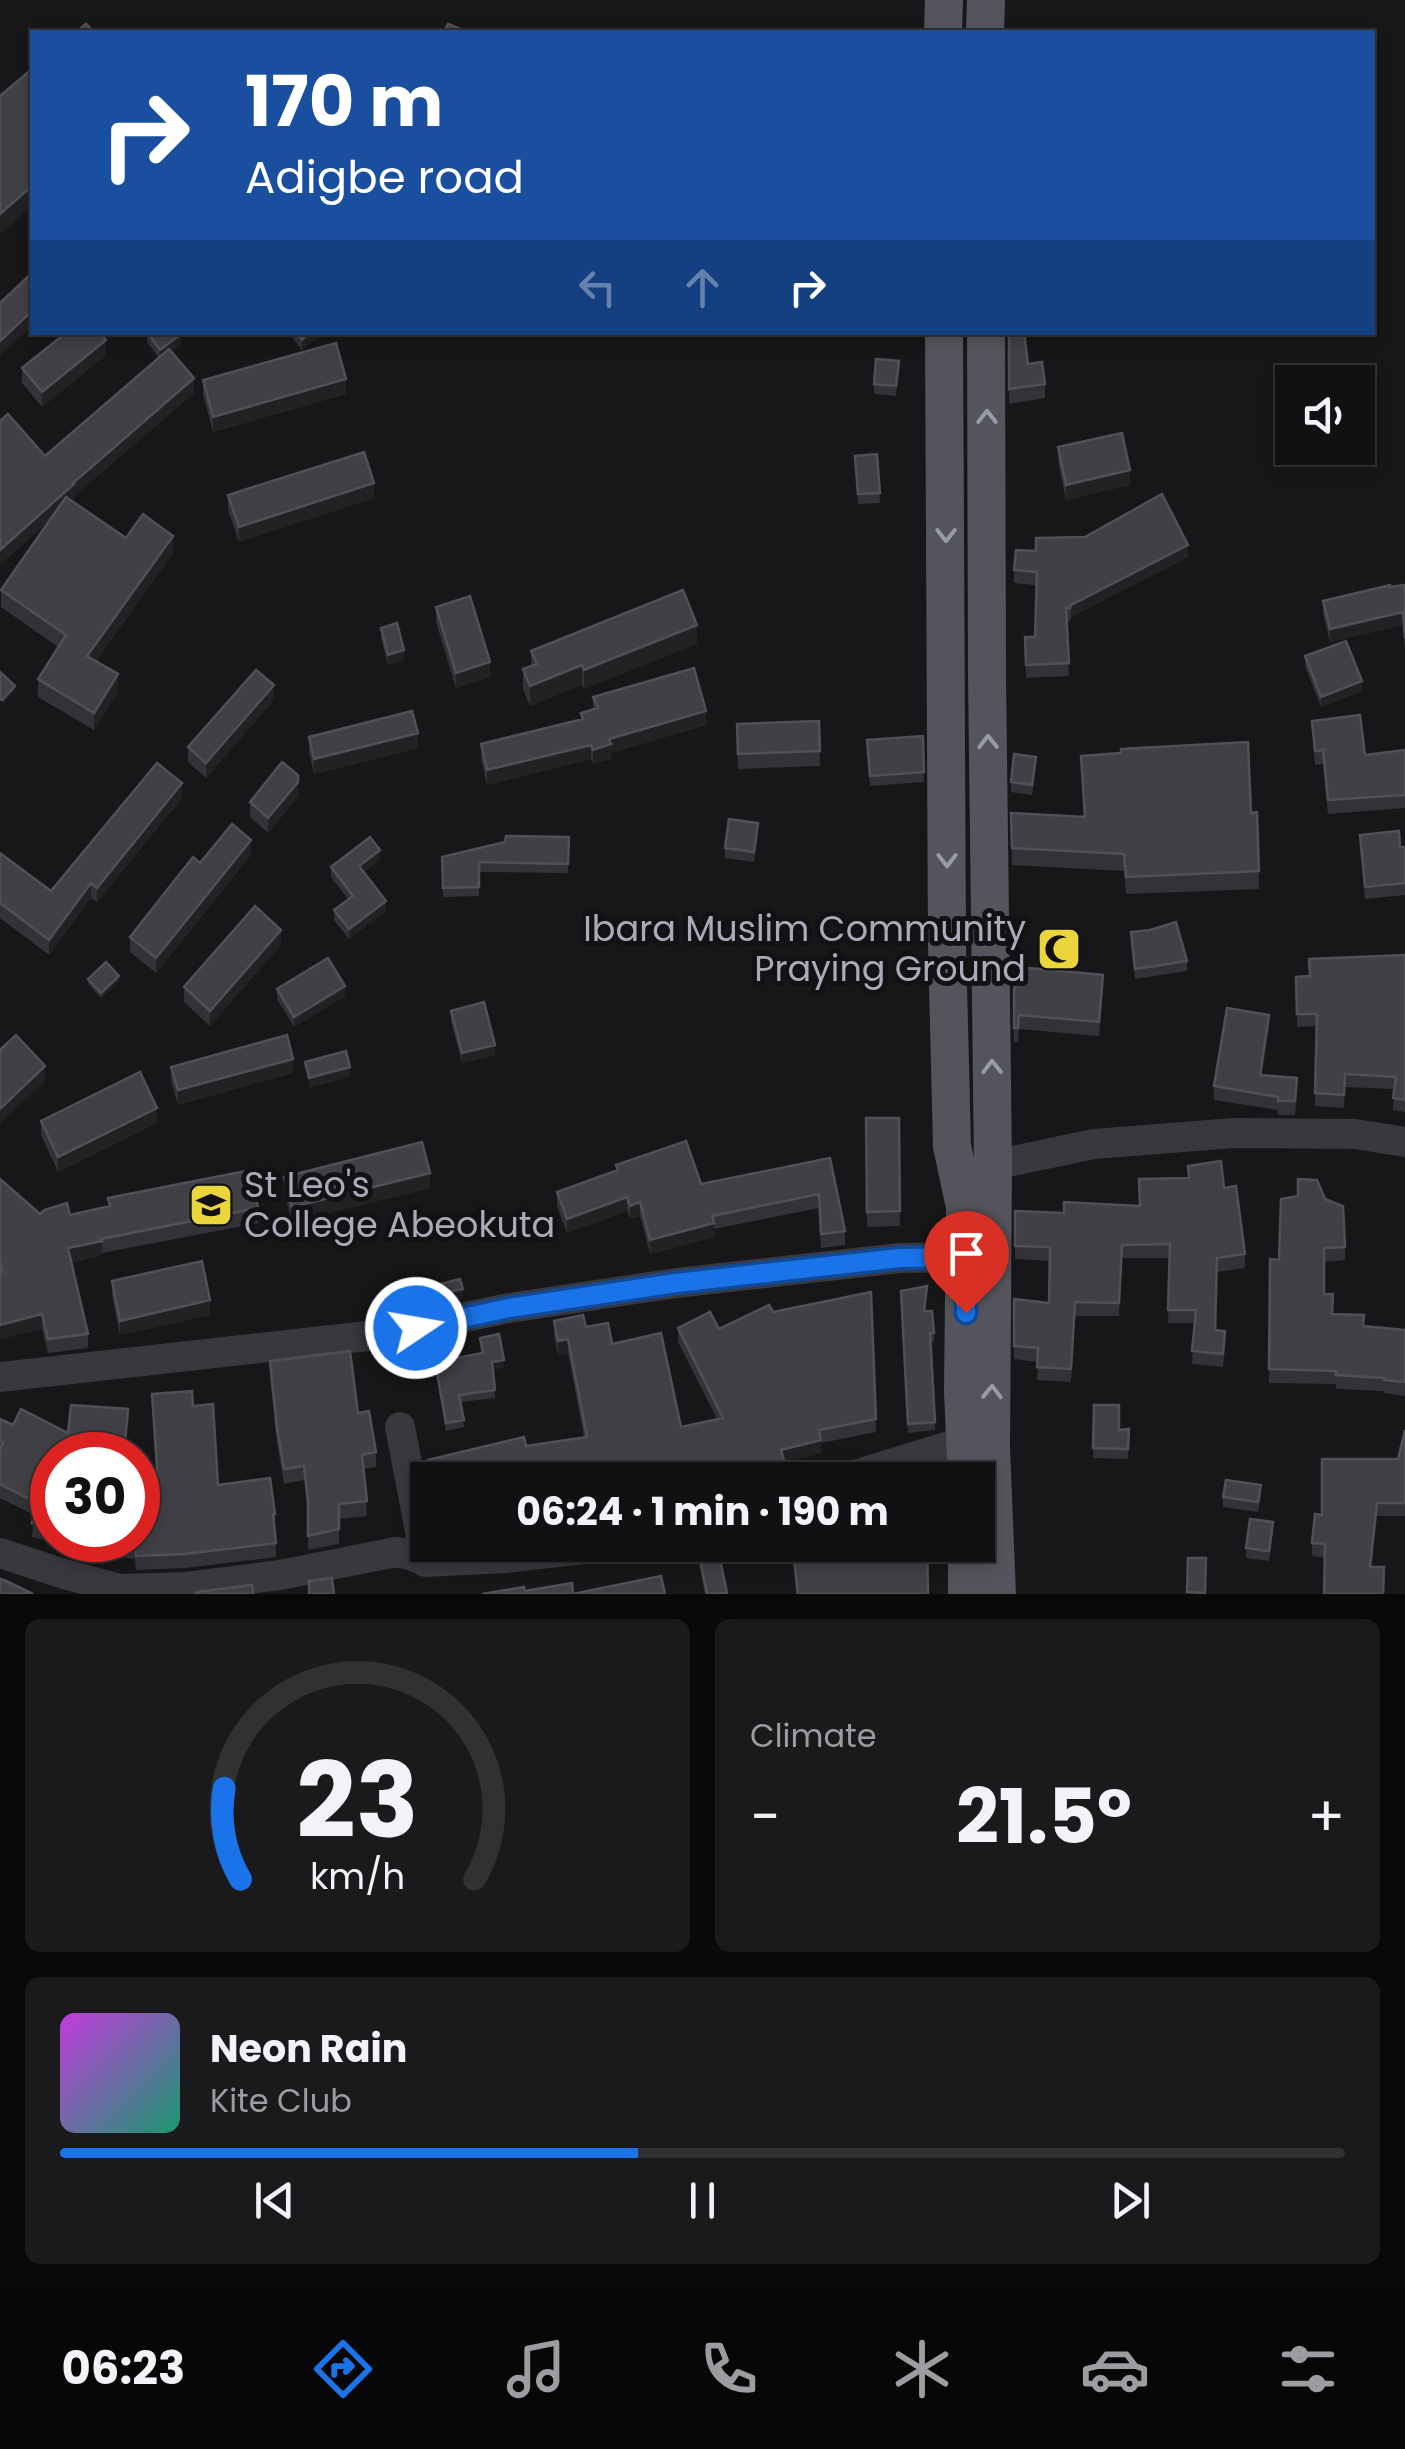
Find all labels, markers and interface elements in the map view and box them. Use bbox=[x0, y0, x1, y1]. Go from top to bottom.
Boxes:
text: 170 m bbox=[245, 52, 443, 151]
icon: right bbox=[80, 70, 210, 200]
text: Adigbe road bbox=[245, 146, 524, 209]
icon: left bbox=[570, 260, 625, 315]
icon: ahead bbox=[675, 260, 730, 315]
icon: right bbox=[780, 260, 835, 315]
map controls bbox=[1275, 365, 1375, 465]
button: sound bbox=[1275, 365, 1375, 465]
one-way arrow bbox=[976, 408, 997, 424]
one-way arrow bbox=[935, 528, 957, 543]
one-way arrow bbox=[977, 733, 999, 748]
one-way arrow bbox=[936, 852, 958, 868]
place label: Ibara Muslim Community Praying Ground bbox=[583, 904, 1026, 993]
mosque icon: Ibara Muslim Community Praying Ground bbox=[1036, 926, 1082, 972]
one-way arrow bbox=[981, 1058, 1003, 1074]
place label: St Leo's College Abeokuta bbox=[244, 1160, 555, 1249]
school or university icon: St Leo's College Abeokuta bbox=[188, 1182, 234, 1228]
pin bbox=[924, 1211, 1009, 1314]
icon: arrive bbox=[939, 1226, 994, 1281]
position arrow bbox=[364, 1276, 468, 1380]
one-way arrow bbox=[981, 1383, 1002, 1399]
speed limit sign: 30 bbox=[30, 1432, 160, 1562]
text: 06:24 · 1 min · 190 m bbox=[516, 1485, 889, 1538]
text: Climate bbox=[750, 1713, 877, 1758]
text: 23 bbox=[296, 1728, 419, 1873]
text: 21.5° bbox=[956, 1764, 1132, 1869]
text: − bbox=[750, 1778, 780, 1855]
text: + bbox=[1307, 1778, 1345, 1855]
text: km/h bbox=[310, 1851, 405, 1902]
text: Neon Rain bbox=[210, 2022, 407, 2075]
text: Kite Club bbox=[210, 2078, 352, 2123]
icon: previous bbox=[247, 2173, 302, 2228]
icon: pause bbox=[675, 2173, 730, 2228]
icon: next bbox=[1103, 2173, 1158, 2228]
icon: directions bbox=[308, 2334, 378, 2404]
icon: music bbox=[501, 2334, 571, 2404]
icon: phone bbox=[694, 2334, 764, 2404]
icon: climate bbox=[887, 2334, 957, 2404]
icon: car bbox=[1080, 2334, 1150, 2404]
icon: filters bbox=[1273, 2334, 1343, 2404]
text: 06:23 bbox=[62, 2337, 185, 2400]

